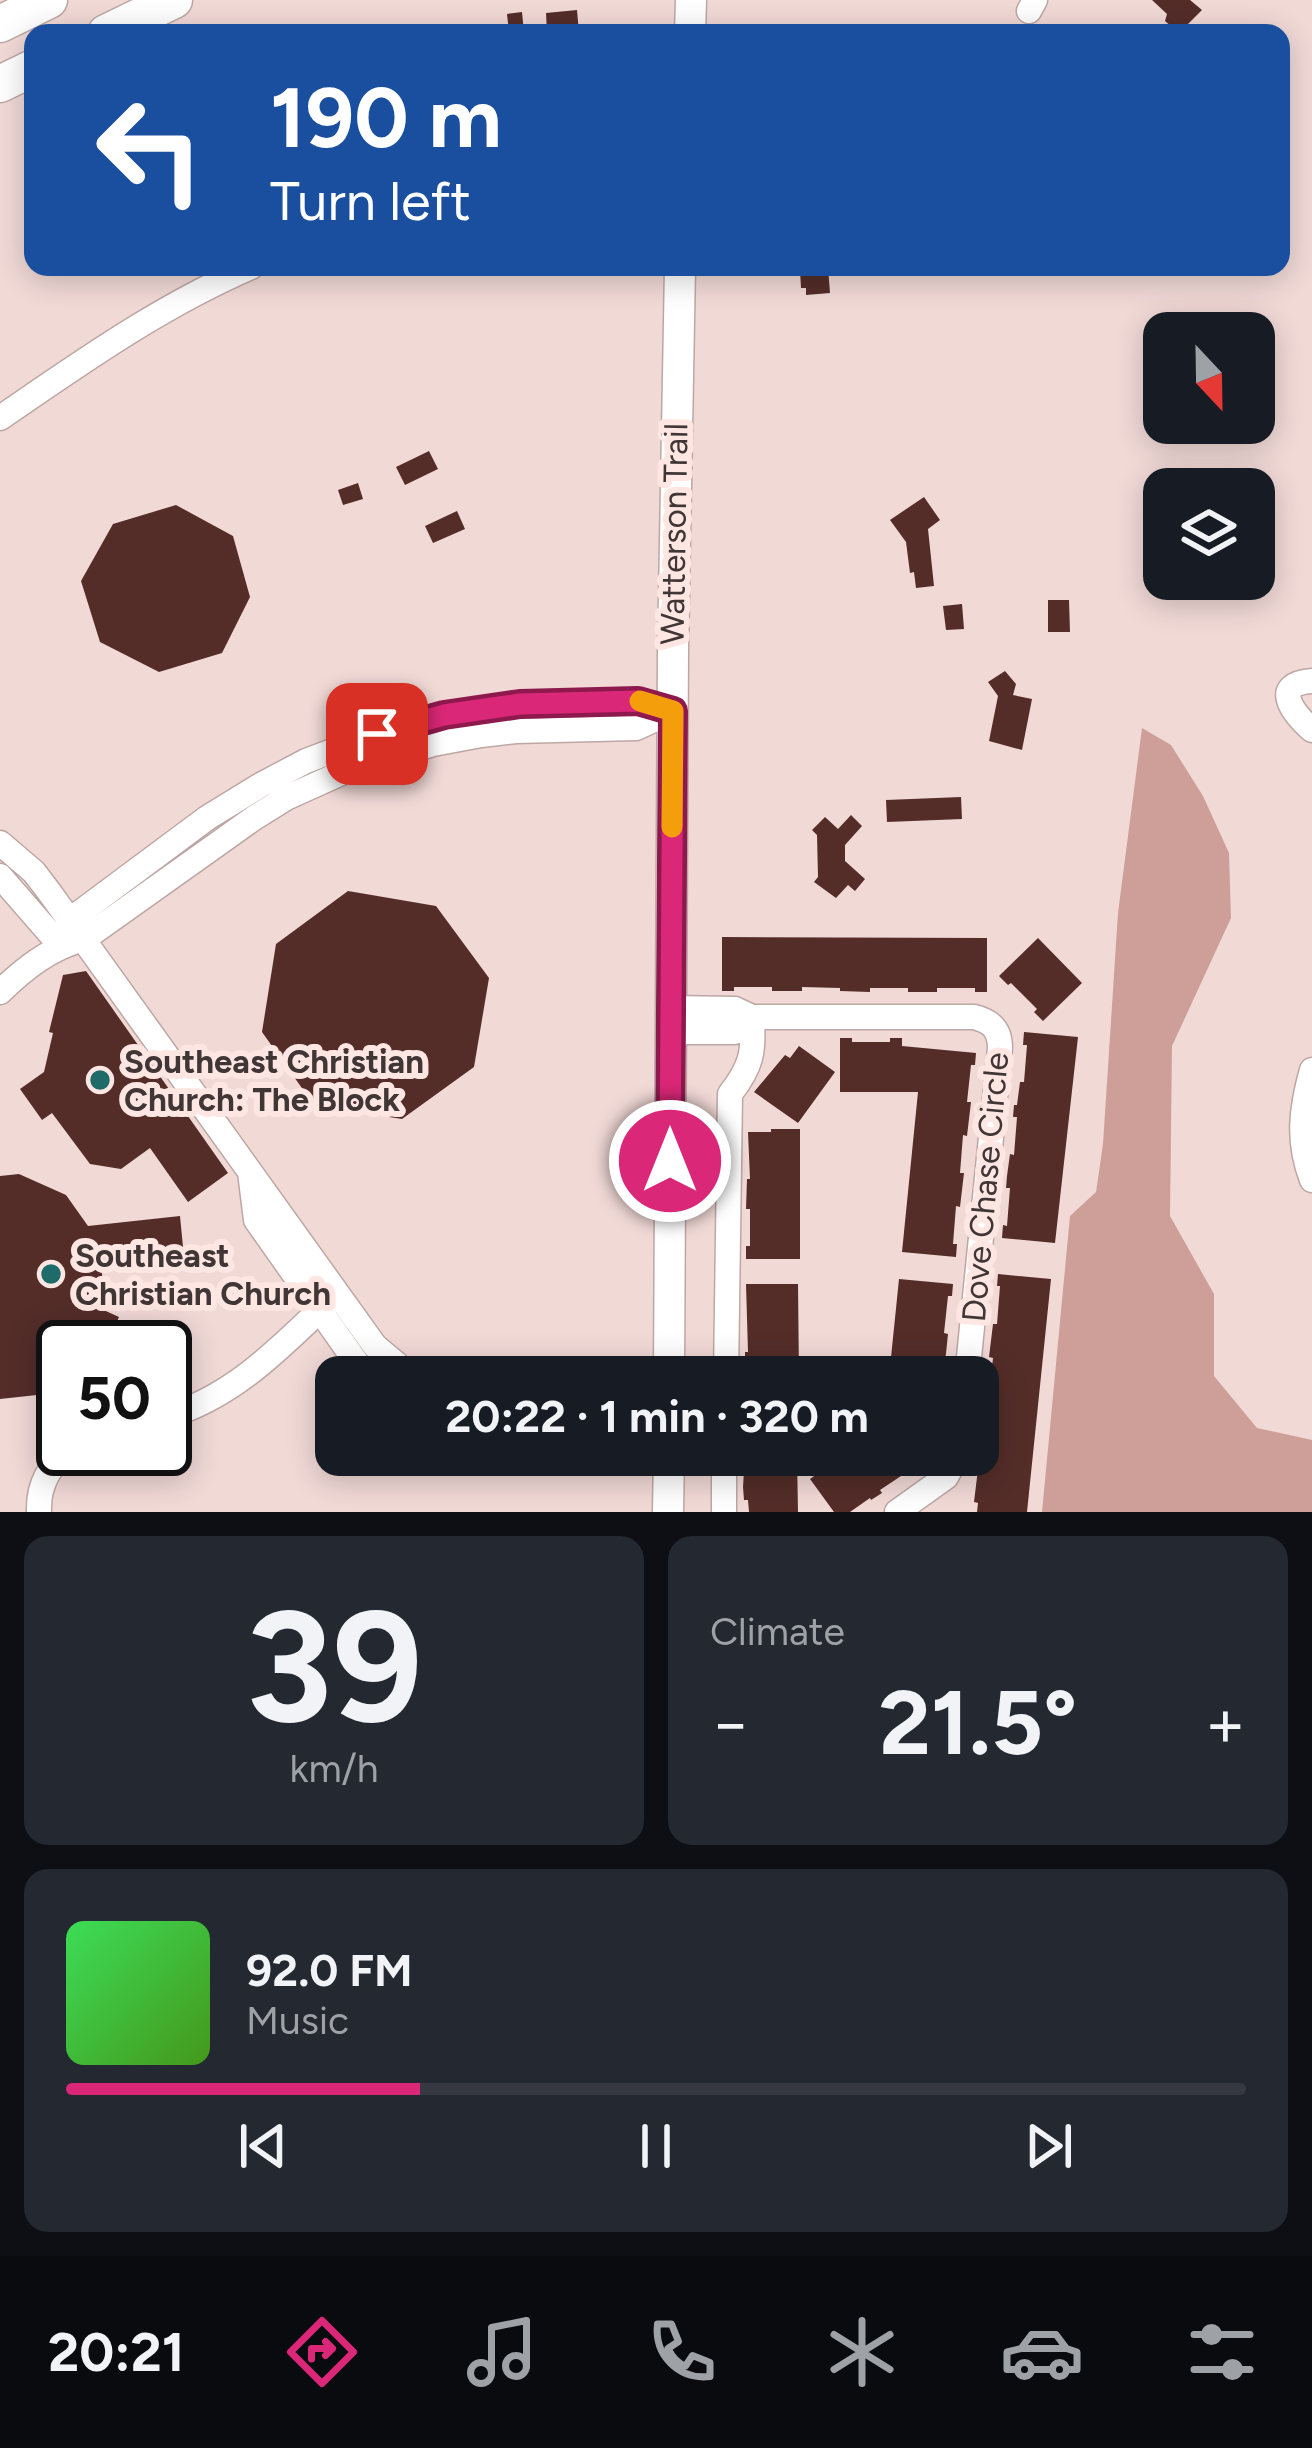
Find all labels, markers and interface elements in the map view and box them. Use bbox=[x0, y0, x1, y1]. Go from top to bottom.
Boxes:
text: 190 m bbox=[270, 67, 502, 168]
icon: left bbox=[72, 72, 228, 228]
text: Turn left bbox=[270, 169, 471, 234]
north arrow bbox=[1143, 312, 1275, 444]
map controls bbox=[1143, 312, 1275, 600]
street label: Watterson Trail bbox=[653, 423, 695, 645]
button: layers bbox=[1143, 468, 1275, 600]
pin bbox=[326, 683, 428, 785]
icon: arrive bbox=[344, 701, 410, 767]
place label: Southeast Christian Church: The Block bbox=[124, 1042, 424, 1119]
street label: Dove Chase Circle bbox=[954, 1050, 1016, 1324]
marker: Southeast Christian Church: The Block bbox=[87, 1067, 113, 1093]
position arrow bbox=[607, 1098, 733, 1224]
place label: Southeast Christian Church bbox=[75, 1236, 331, 1313]
marker: Southeast Christian Church bbox=[38, 1261, 64, 1287]
speed limit sign: 50 bbox=[36, 1320, 192, 1476]
text: 20:22 · 1 min · 320 m bbox=[445, 1389, 869, 1443]
text: 39 bbox=[245, 1573, 423, 1760]
text: Climate bbox=[710, 1608, 845, 1655]
text: 21.5° bbox=[879, 1668, 1077, 1777]
text: − bbox=[710, 1683, 751, 1763]
text: + bbox=[1205, 1683, 1246, 1763]
text: km/h bbox=[289, 1745, 379, 1792]
text: 92.0 FM bbox=[246, 1943, 413, 1997]
text: Music bbox=[246, 1997, 349, 2044]
icon: previous bbox=[230, 2113, 296, 2179]
icon: pause bbox=[623, 2113, 689, 2179]
icon: next bbox=[1016, 2113, 1082, 2179]
icon: directions bbox=[280, 2310, 364, 2394]
icon: music bbox=[460, 2310, 544, 2394]
icon: phone bbox=[640, 2310, 724, 2394]
icon: climate bbox=[820, 2310, 904, 2394]
icon: car bbox=[1000, 2310, 1084, 2394]
icon: filters bbox=[1180, 2310, 1264, 2394]
text: 20:21 bbox=[48, 2320, 185, 2385]

